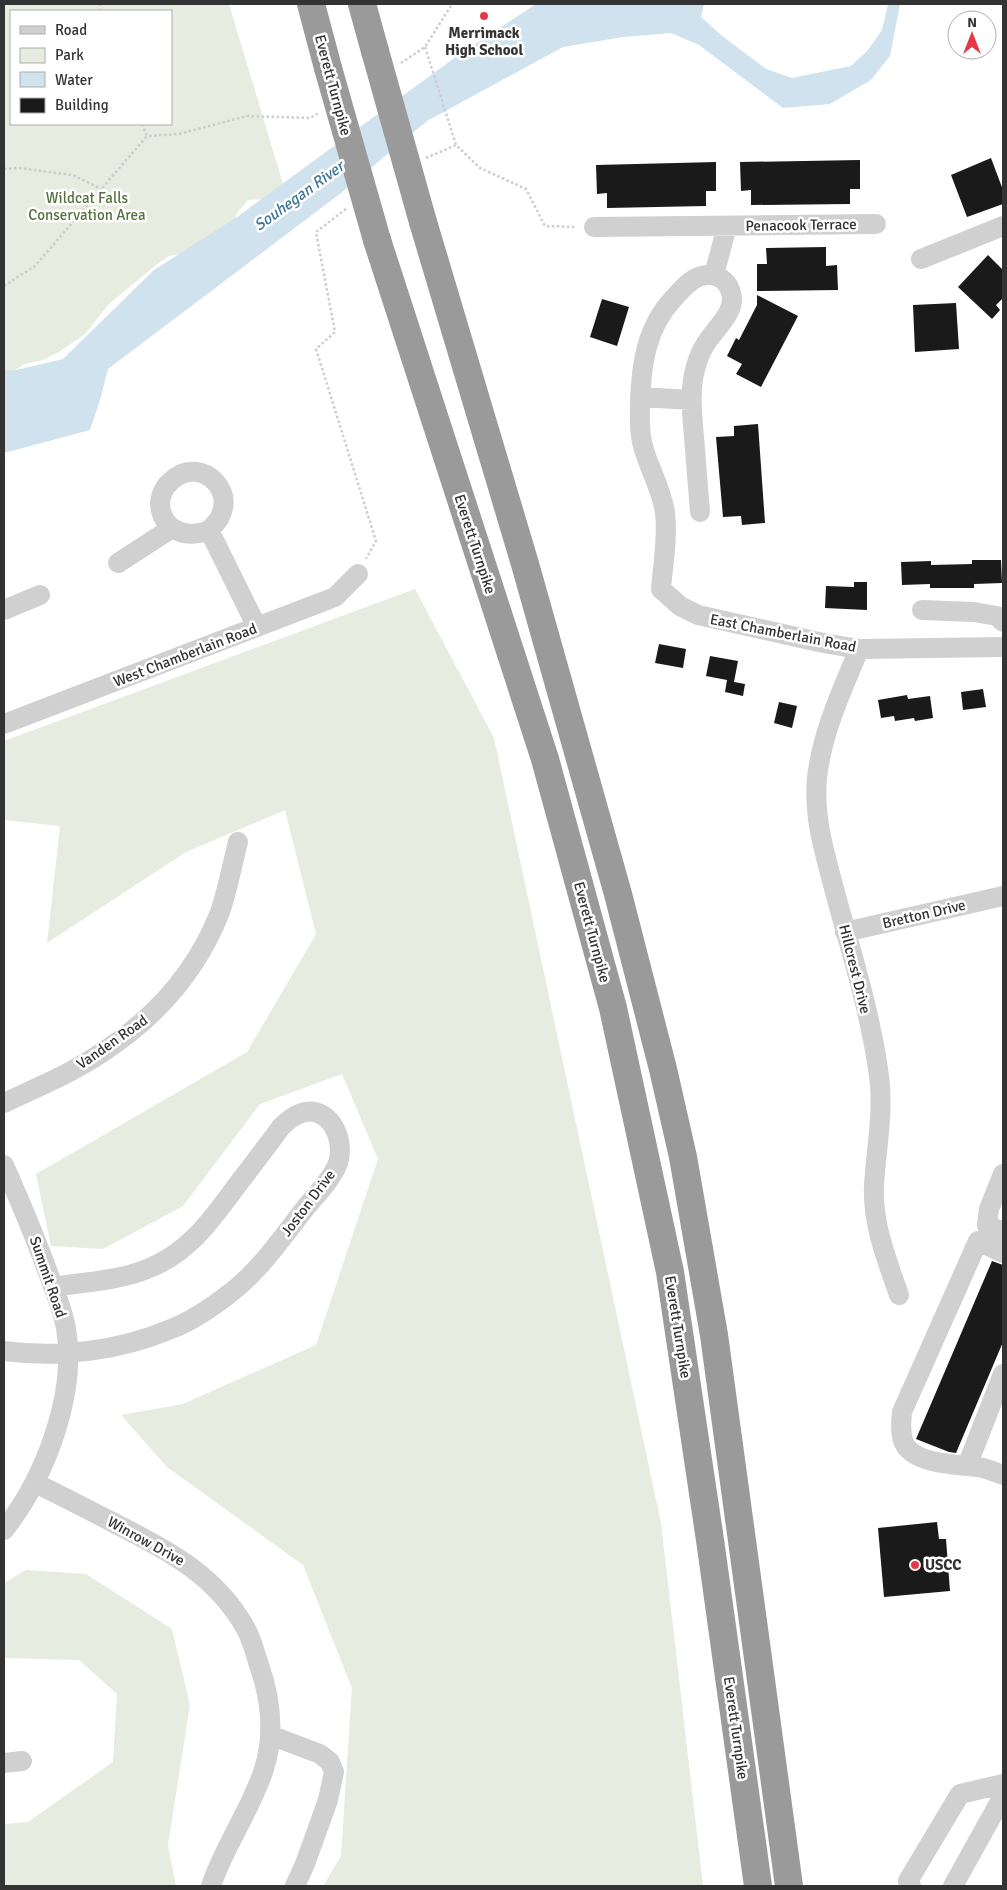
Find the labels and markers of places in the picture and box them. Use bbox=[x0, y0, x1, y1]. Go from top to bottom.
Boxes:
marker: Merrimack High School bbox=[478, 10, 490, 22]
place label: Merrimack High School bbox=[445, 24, 523, 59]
place label: USCC bbox=[925, 1556, 962, 1574]
marker: USCC bbox=[909, 1559, 921, 1571]

